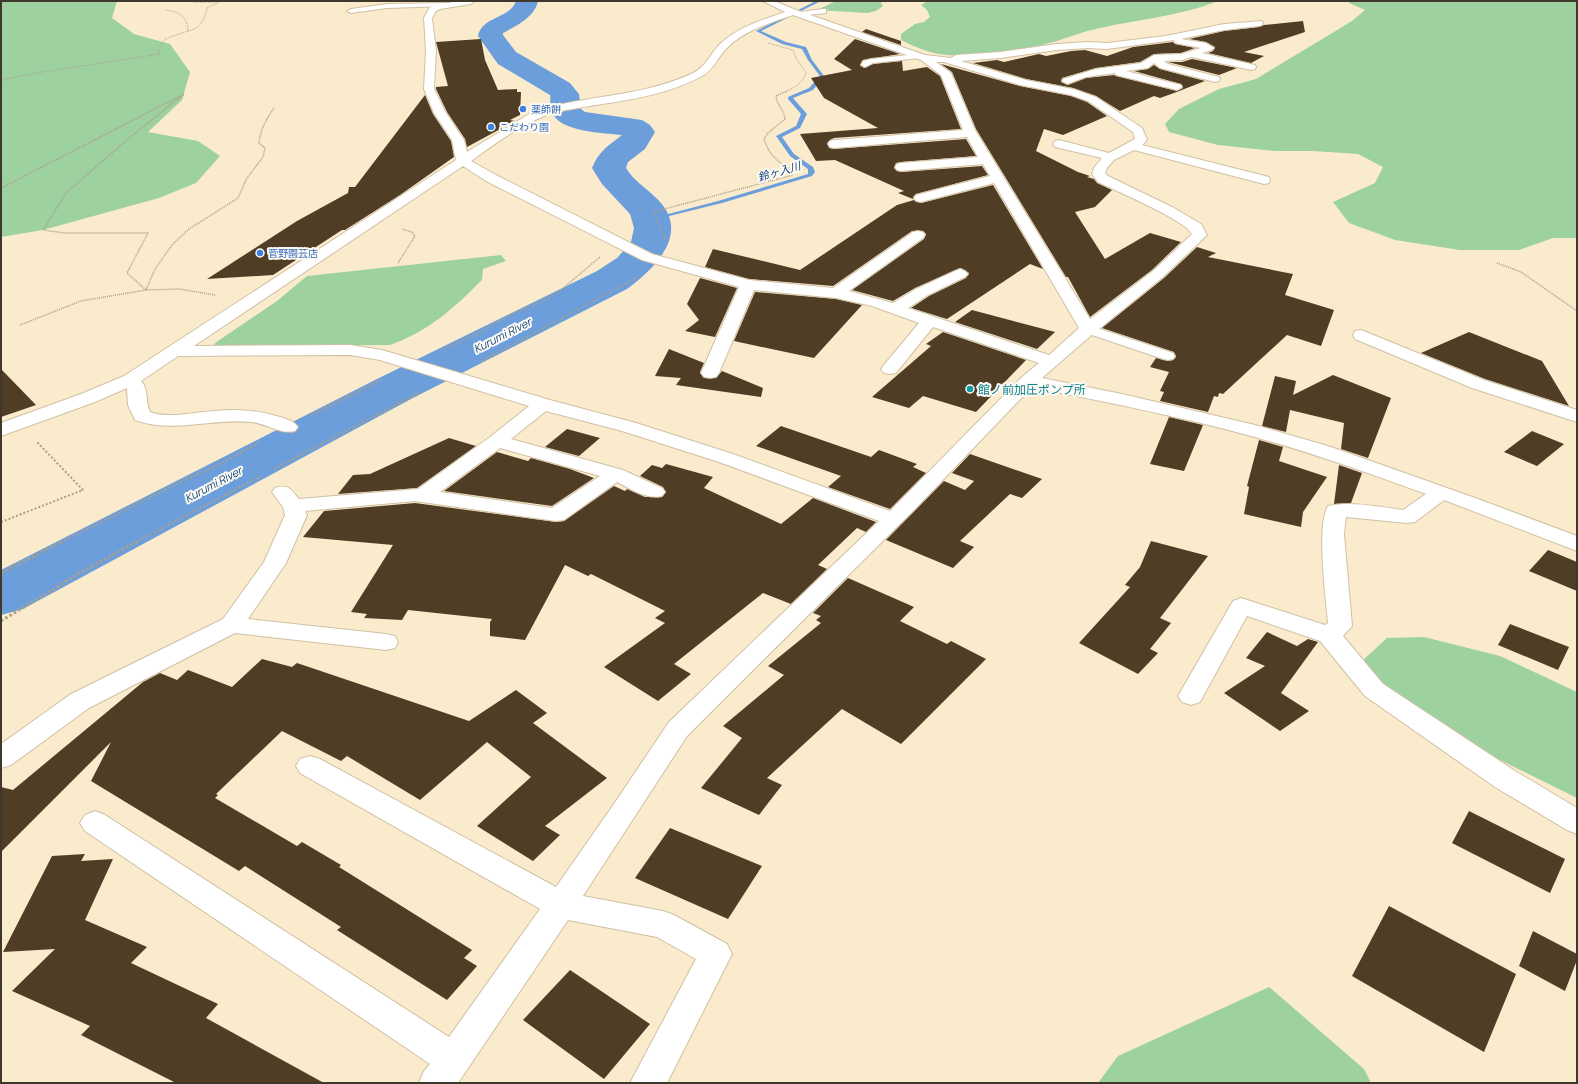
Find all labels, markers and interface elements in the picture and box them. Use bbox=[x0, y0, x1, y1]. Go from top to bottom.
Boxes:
place label: 薬師餅 bbox=[531, 102, 561, 116]
marker: 薬師餅 bbox=[518, 104, 528, 114]
place label: こだわり園 bbox=[499, 120, 549, 134]
marker: こだわり園 bbox=[486, 122, 496, 132]
water label: 鈴ヶ入川 bbox=[756, 157, 803, 184]
place label: 菅野園芸店 bbox=[268, 246, 318, 260]
marker: 菅野園芸店 bbox=[255, 248, 265, 258]
water label: Kurumi River bbox=[471, 313, 535, 356]
place label: 館ノ前加圧ポンプ所 bbox=[978, 381, 1086, 398]
marker: 館ノ前加圧ポンプ所 bbox=[965, 384, 975, 394]
water label: Kurumi River bbox=[182, 462, 246, 505]

